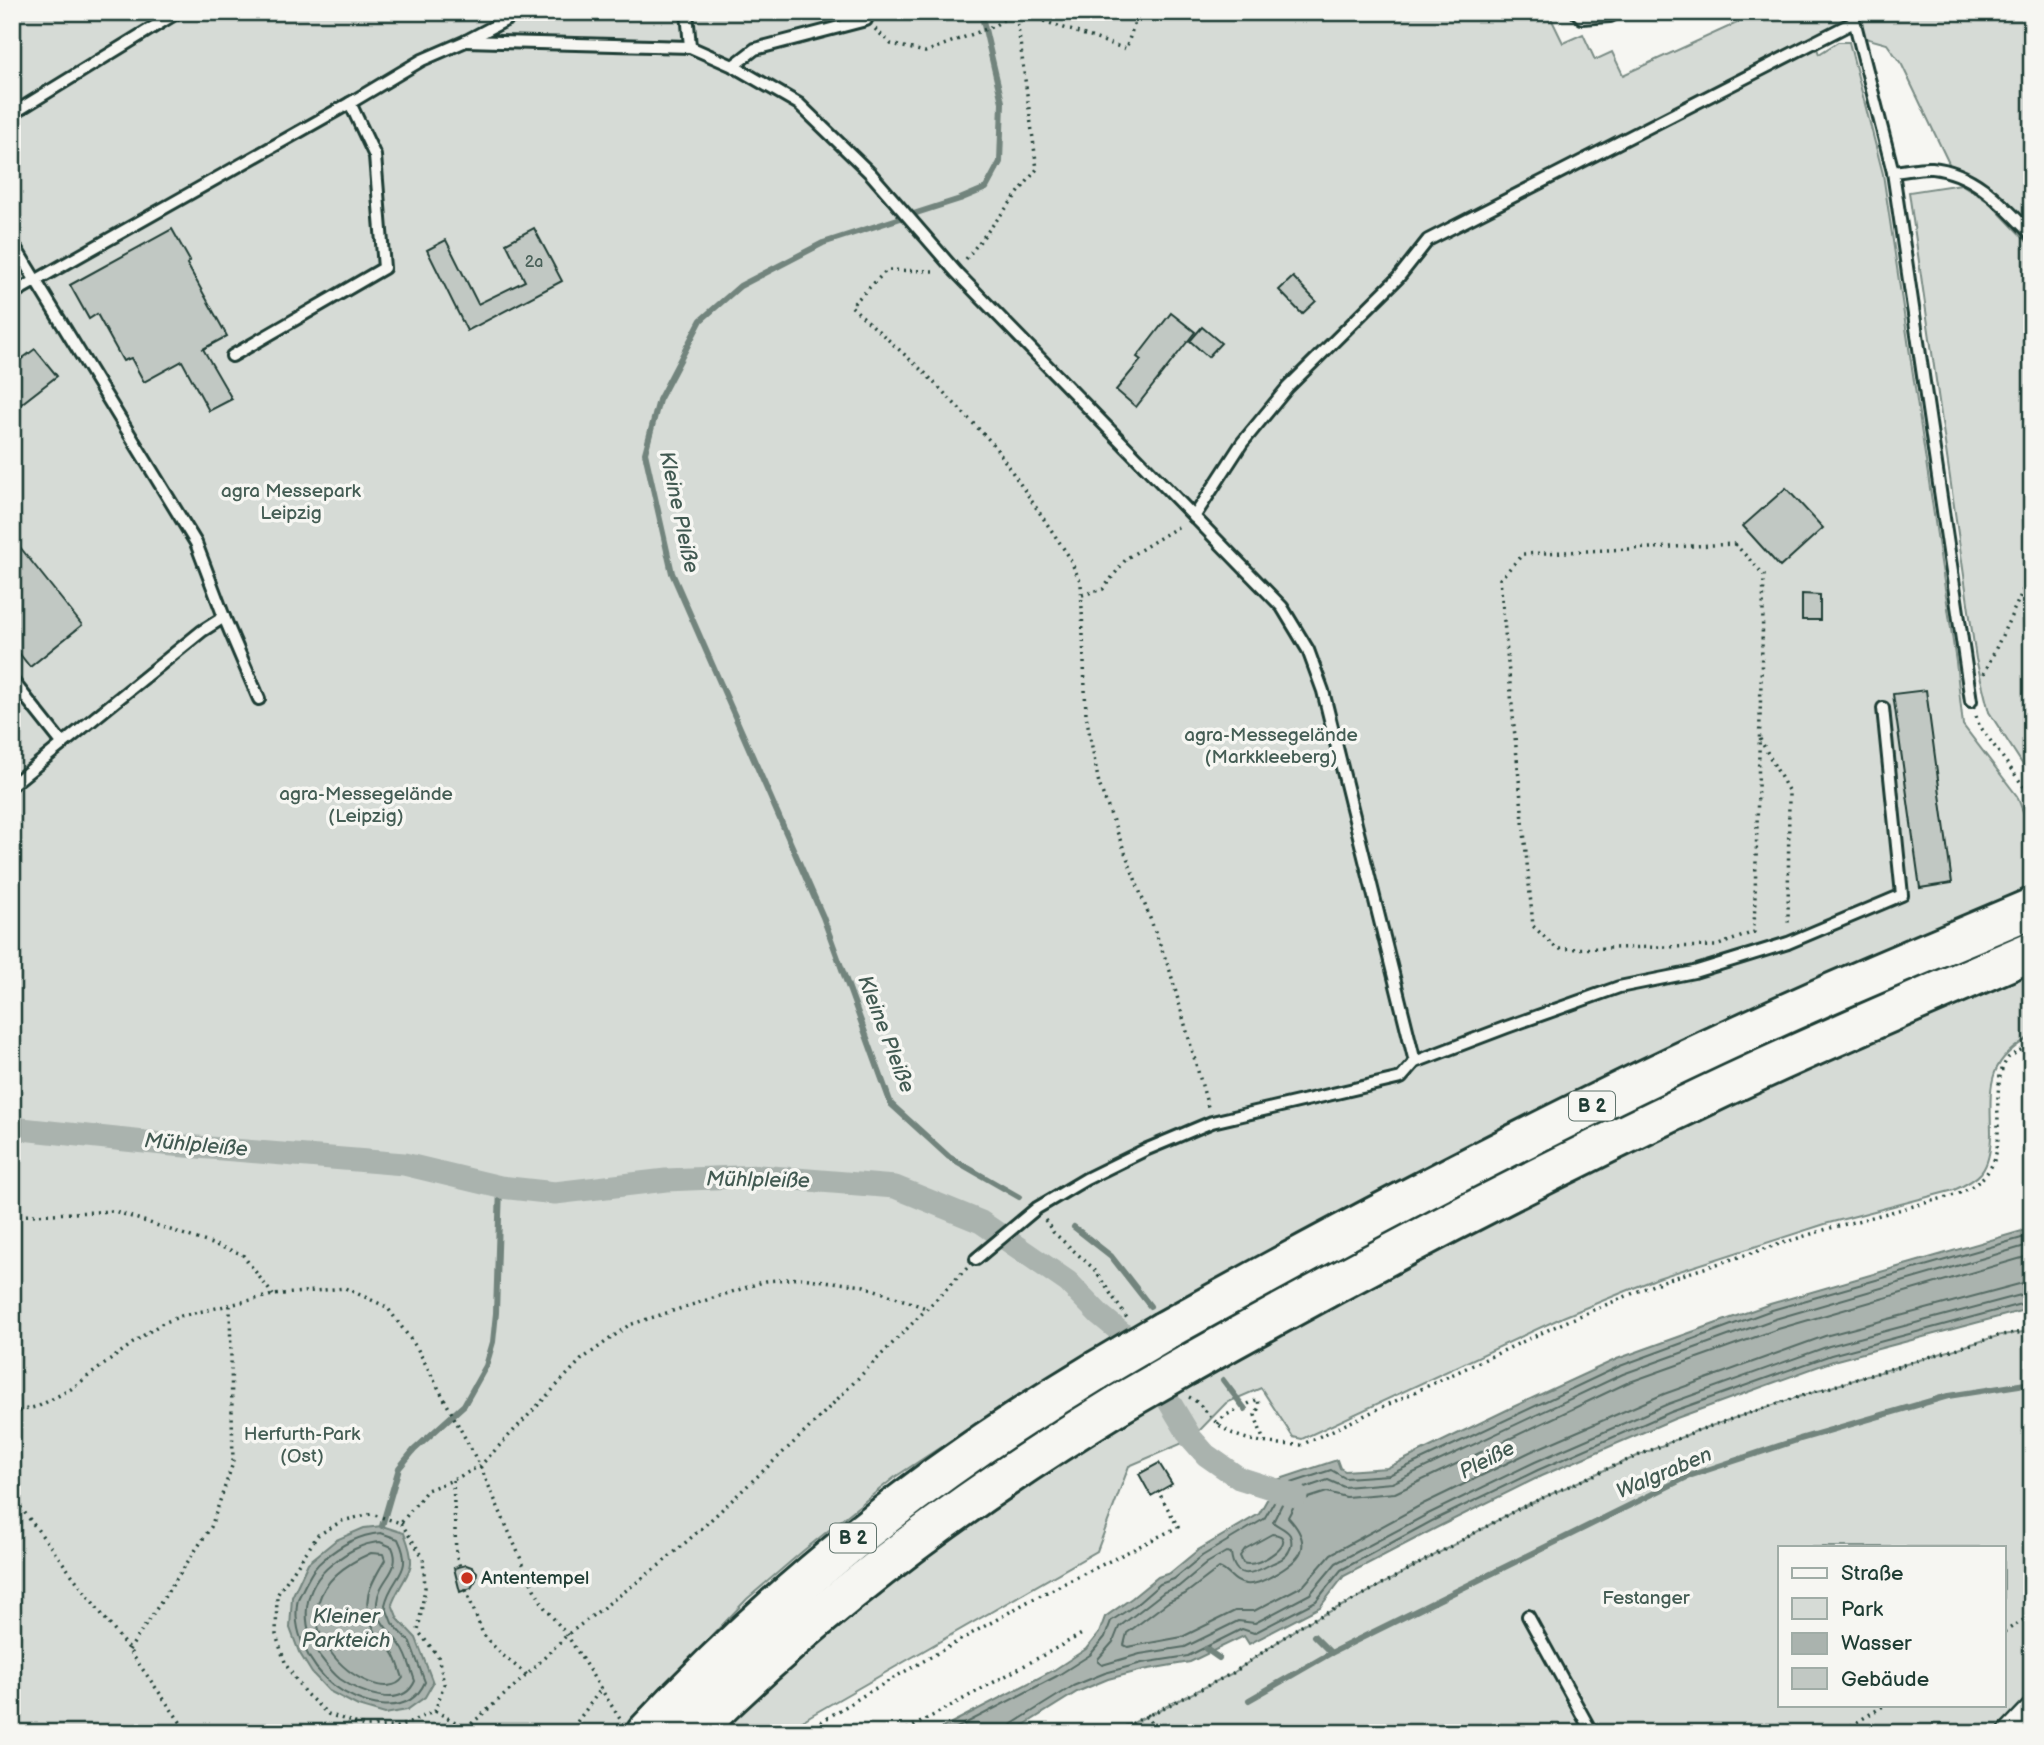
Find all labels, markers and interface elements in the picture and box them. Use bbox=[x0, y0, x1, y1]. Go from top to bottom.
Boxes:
house number: 2a bbox=[525, 253, 543, 272]
water label: Kleine Pleiße bbox=[654, 449, 704, 575]
park label: agra Messepark Leipzig bbox=[221, 480, 362, 525]
park label: agra-Messegelände (Markkleeberg) bbox=[1184, 724, 1358, 769]
park label: agra-Messegelände (Leipzig) bbox=[279, 783, 453, 828]
water label: Kleine Pleiße bbox=[852, 972, 920, 1096]
road number: B 2 bbox=[1569, 1092, 1615, 1120]
water label: Mühlpleiße bbox=[143, 1128, 249, 1162]
water label: Mühlpleiße bbox=[706, 1167, 810, 1193]
park label: Herfurth-Park (Ost) bbox=[244, 1423, 361, 1468]
water label: Pleiße bbox=[1455, 1435, 1519, 1485]
water label: Walgraben bbox=[1612, 1442, 1716, 1504]
road number: B 2 bbox=[830, 1524, 876, 1553]
legend bbox=[1778, 1546, 2006, 1706]
text: Straße bbox=[1841, 1561, 1903, 1586]
place label: Antentempel bbox=[481, 1567, 589, 1590]
marker: Antentempel bbox=[459, 1570, 475, 1586]
park label: Festanger bbox=[1602, 1587, 1691, 1610]
text: Park bbox=[1841, 1597, 1884, 1622]
water label: Kleiner Parkteich bbox=[302, 1604, 391, 1653]
text: Wasser bbox=[1841, 1631, 1912, 1656]
text: Gebäude bbox=[1841, 1667, 1929, 1692]

